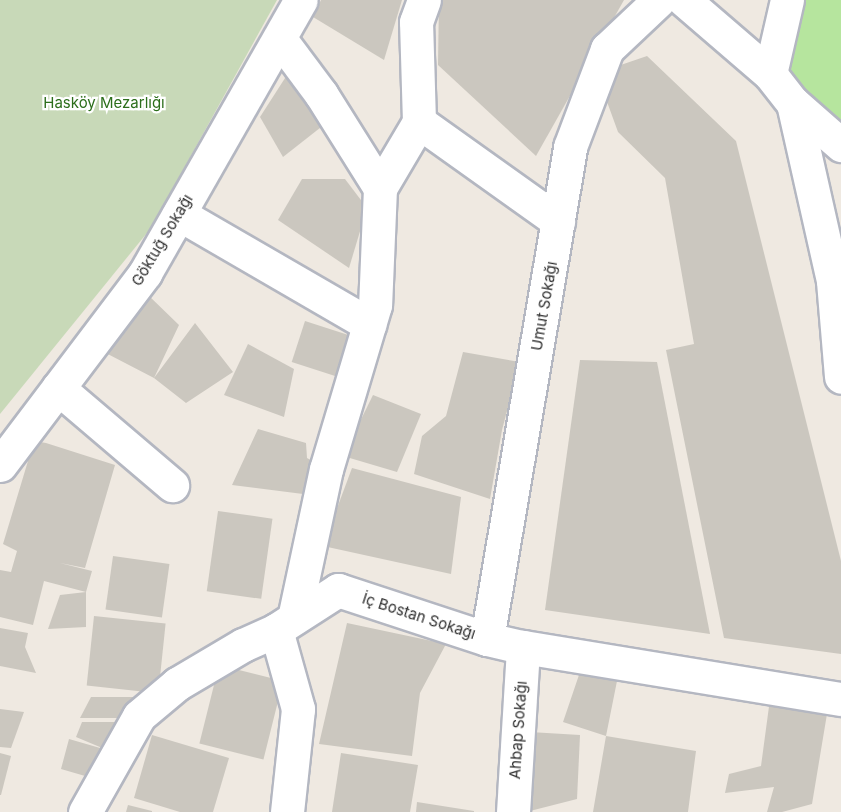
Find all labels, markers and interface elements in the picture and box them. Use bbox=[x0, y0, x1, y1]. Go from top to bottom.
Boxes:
park label: Hasköy Mezarlığı bbox=[43, 94, 165, 112]
street label: Göktuğ Sokağı bbox=[128, 191, 196, 289]
street label: Umut Sokağı bbox=[527, 260, 561, 352]
street label: İç Bostan Sokağı bbox=[360, 589, 478, 643]
street label: Ahbap Sokağı bbox=[506, 680, 530, 780]

